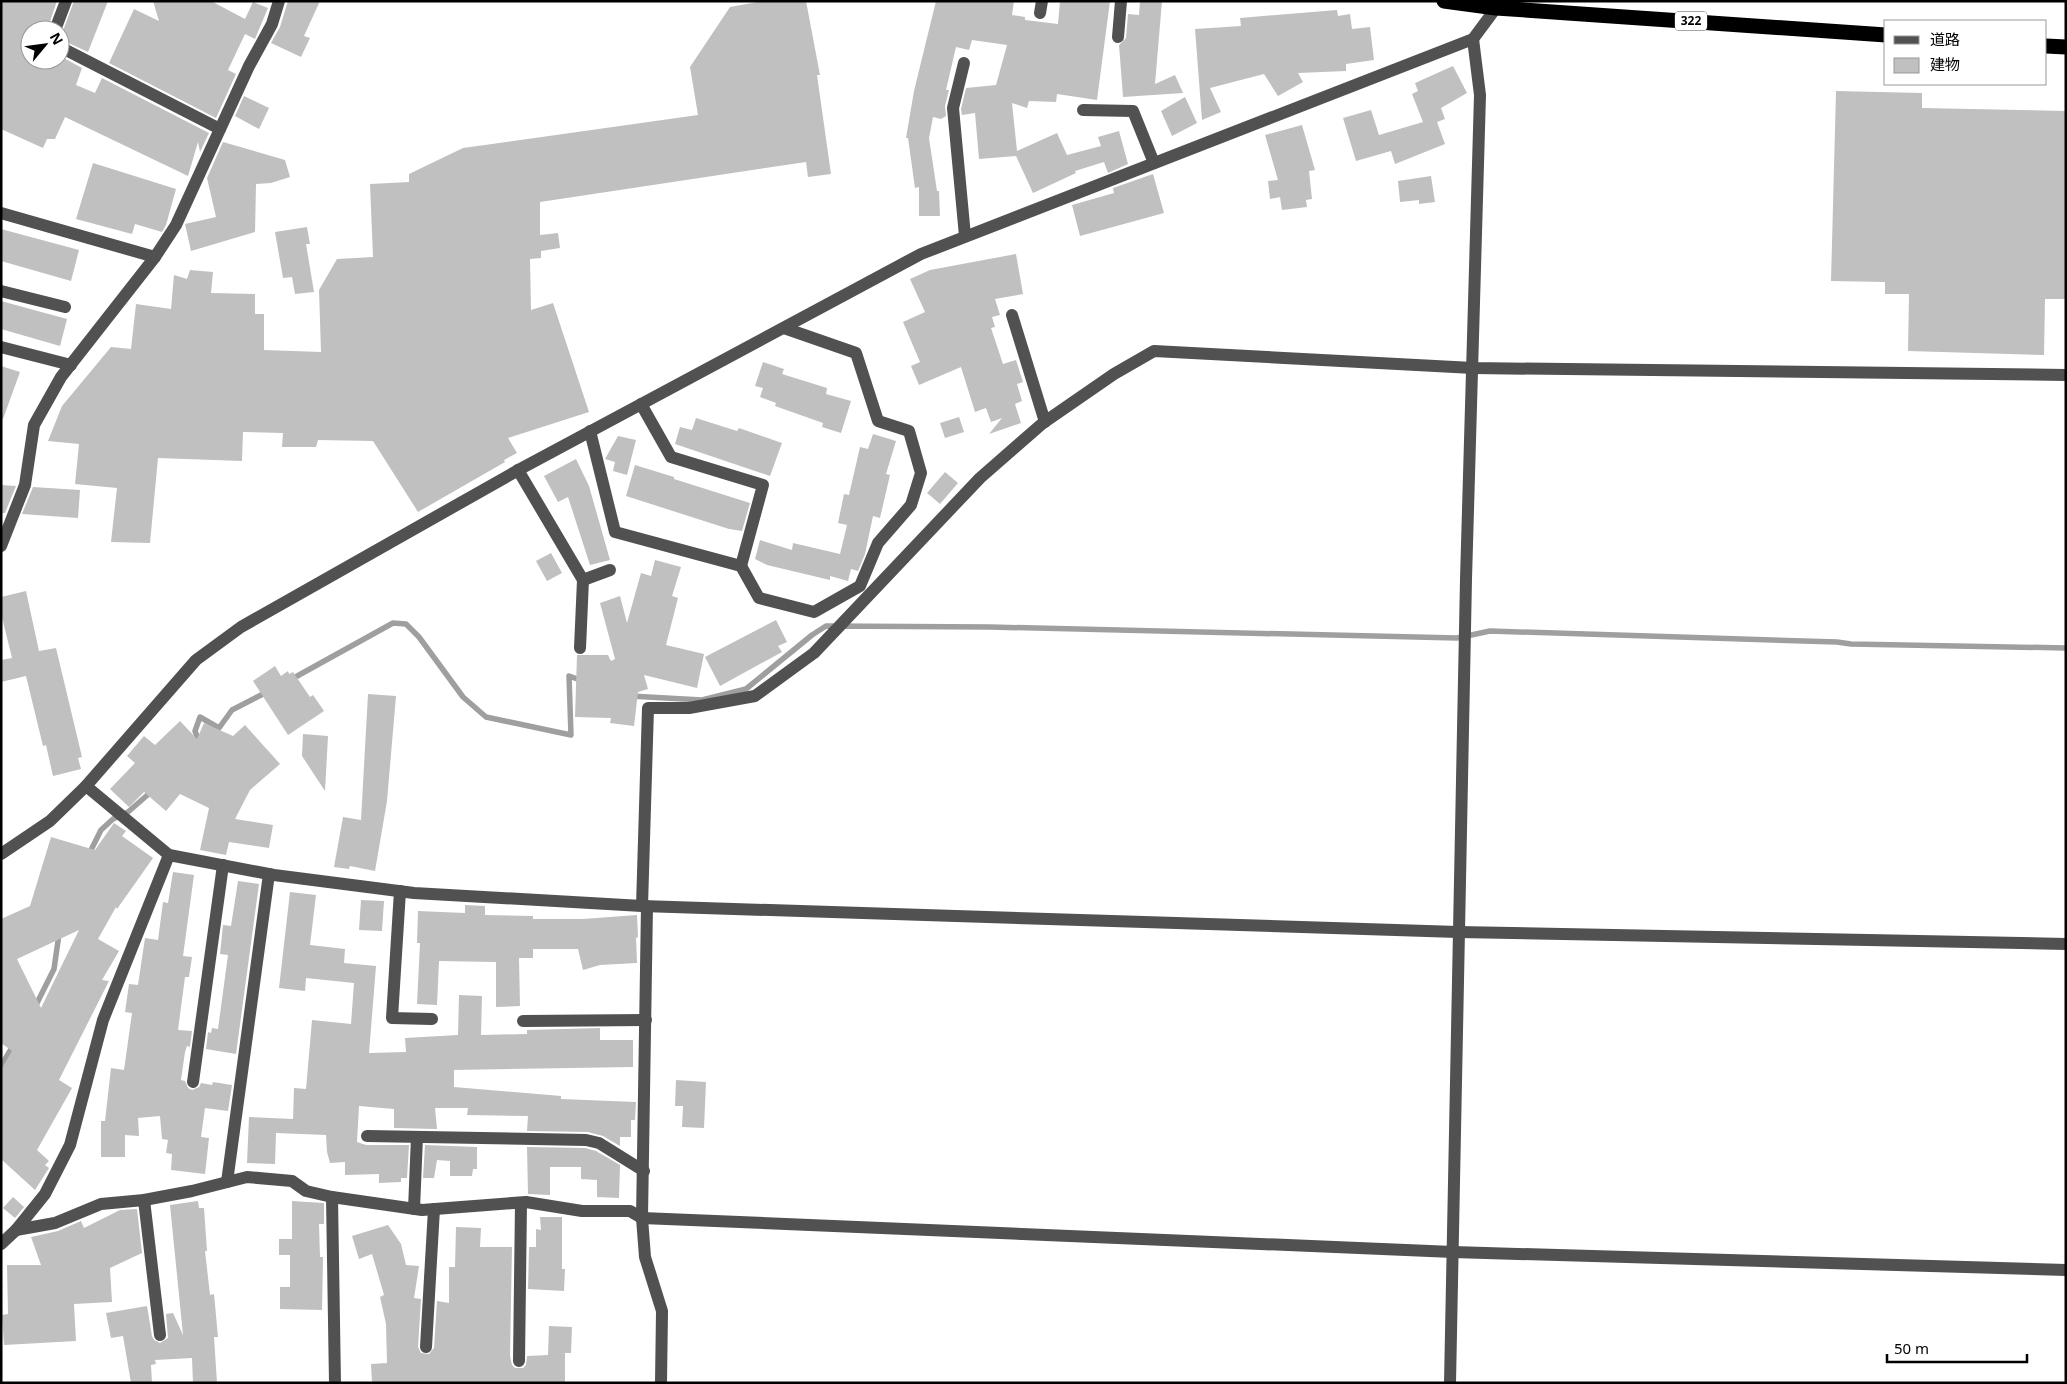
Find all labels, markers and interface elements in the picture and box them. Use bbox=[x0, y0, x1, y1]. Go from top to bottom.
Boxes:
road number: 322 bbox=[1675, 12, 1707, 30]
north arrow bbox=[20, 20, 70, 70]
legend bbox=[1884, 20, 2047, 85]
text: N bbox=[46, 29, 68, 48]
text: 道路 bbox=[1930, 29, 1960, 49]
text: 建物 bbox=[1930, 54, 1960, 74]
scale bar bbox=[1887, 1332, 2027, 1364]
text: 50 m bbox=[1894, 1338, 1929, 1358]

